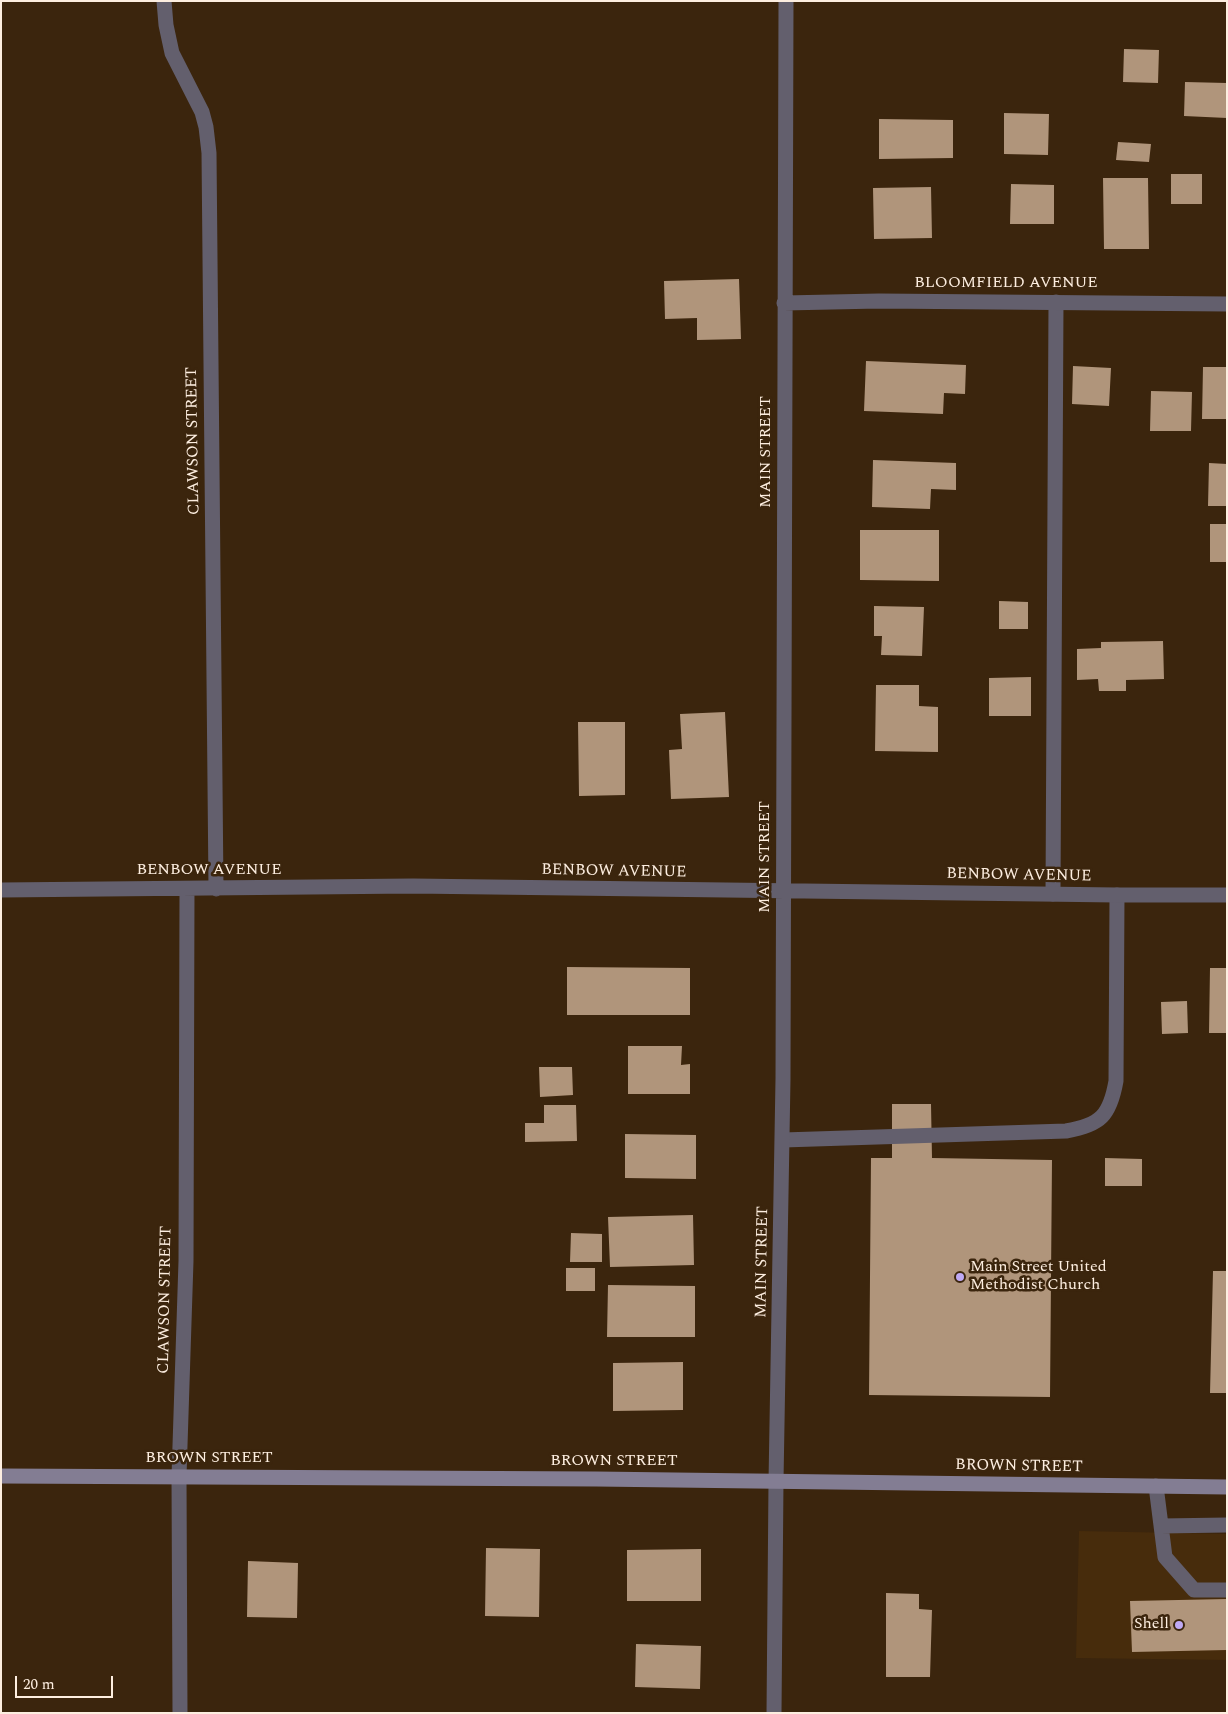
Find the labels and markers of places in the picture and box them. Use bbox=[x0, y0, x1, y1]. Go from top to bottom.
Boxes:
place label: Main Street United Methodist Church bbox=[970, 1258, 1107, 1296]
marker: Main Street United Methodist Church bbox=[954, 1271, 966, 1283]
place label: Shell bbox=[1134, 1615, 1169, 1635]
marker: Shell bbox=[1173, 1619, 1185, 1631]

